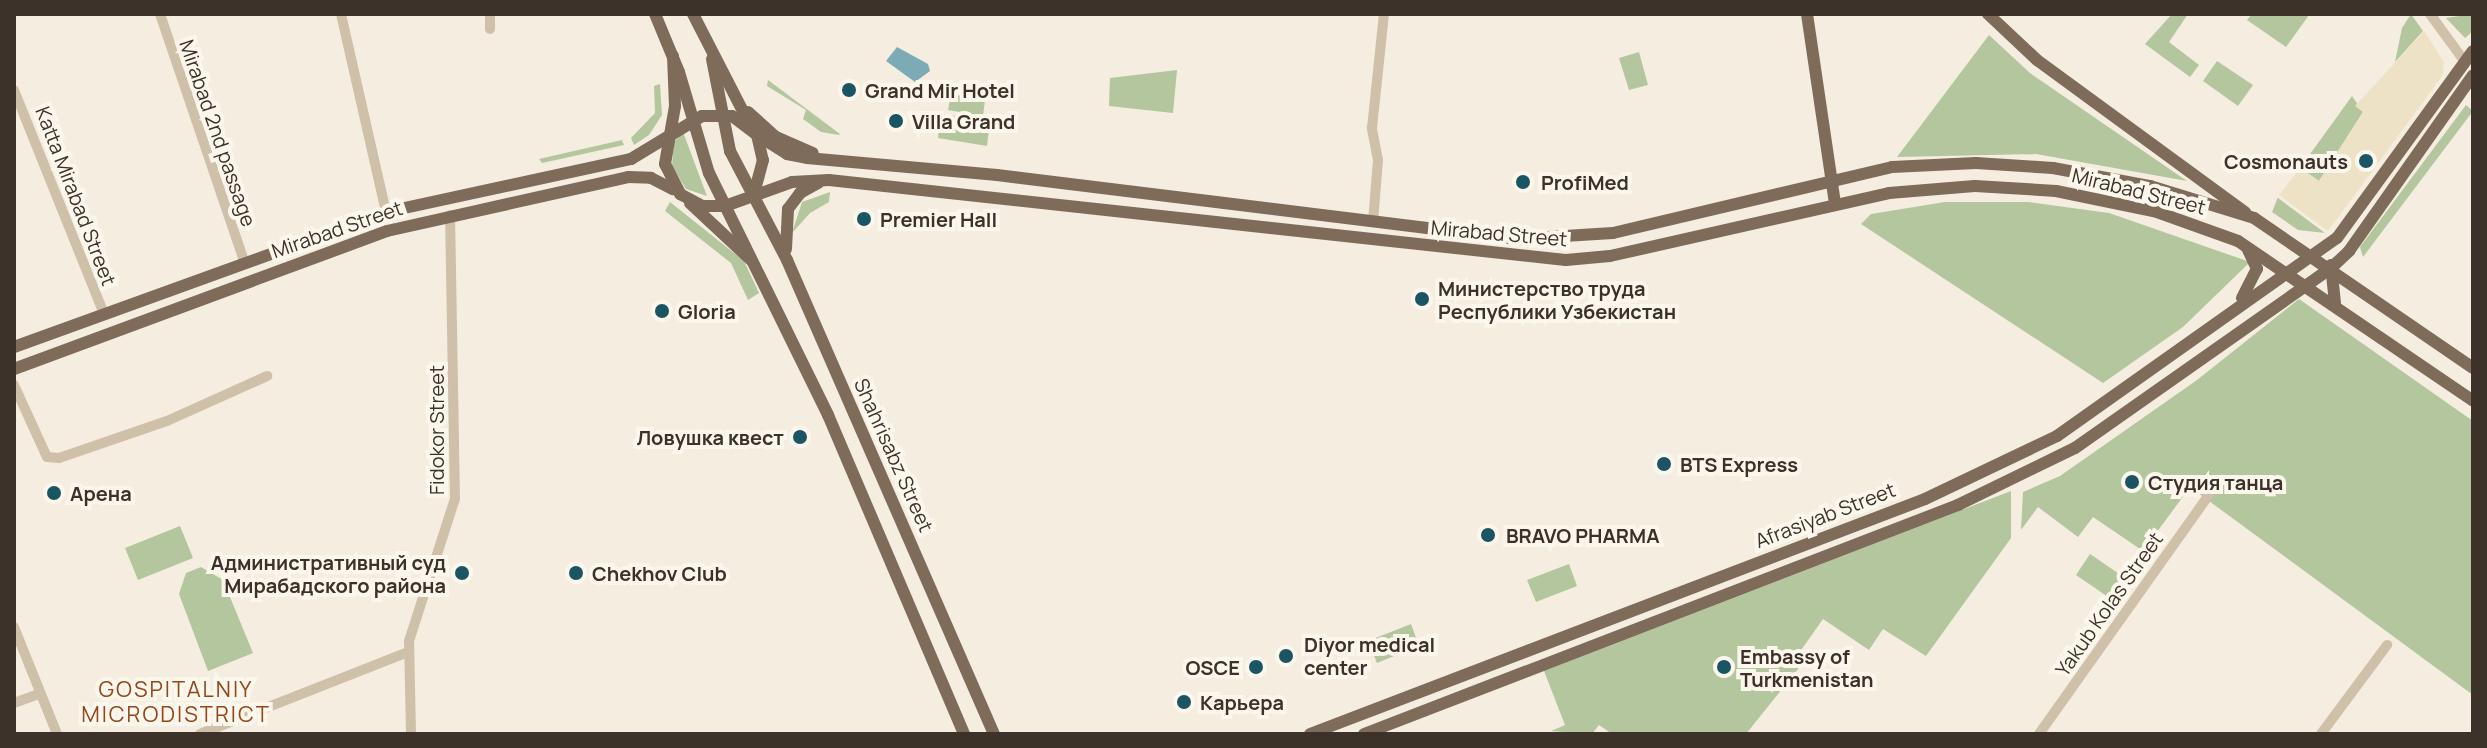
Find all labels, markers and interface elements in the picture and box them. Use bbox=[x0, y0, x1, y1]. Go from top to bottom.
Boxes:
street label: Mirabad 2nd passage bbox=[175, 37, 261, 229]
place label: Grand Mir Hotel bbox=[865, 78, 1015, 102]
marker: Grand Mir Hotel bbox=[840, 81, 858, 99]
street label: Katta Mirabad Street bbox=[31, 103, 121, 289]
place label: Villa Grand bbox=[912, 109, 1015, 133]
marker: Villa Grand bbox=[887, 112, 905, 130]
place label: Cosmonauts bbox=[2224, 149, 2348, 173]
marker: Cosmonauts bbox=[2355, 150, 2377, 172]
street label: Mirabad Street bbox=[2070, 163, 2208, 219]
place label: ProfiMed bbox=[1541, 170, 1629, 194]
marker: ProfiMed bbox=[1512, 171, 1534, 193]
street label: Mirabad Street bbox=[268, 195, 406, 263]
place label: Premier Hall bbox=[880, 207, 997, 231]
marker: Premier Hall bbox=[855, 210, 873, 228]
street label: Mirabad Street bbox=[1430, 215, 1568, 251]
place label: Министерство труда Республики Узбекистан bbox=[1438, 276, 1676, 323]
marker: Министерство труда Республики Узбекистан bbox=[1413, 290, 1431, 308]
place label: Gloria bbox=[678, 299, 736, 323]
marker: Gloria bbox=[653, 302, 671, 320]
street label: Fidokor Street bbox=[424, 365, 448, 495]
street label: Shahrisabz Street bbox=[849, 375, 939, 535]
place label: Ловушка квест bbox=[637, 425, 784, 449]
marker: Ловушка квест bbox=[791, 428, 809, 446]
place label: BTS Express bbox=[1680, 452, 1798, 476]
marker: BTS Express bbox=[1655, 455, 1673, 473]
place label: Студия танца bbox=[2148, 470, 2283, 494]
marker: Студия танца bbox=[2123, 473, 2141, 491]
street label: Afrasiyab Street bbox=[1752, 477, 1898, 553]
place label: Арена bbox=[70, 481, 132, 505]
marker: Арена bbox=[45, 484, 63, 502]
place label: BRAVO PHARMA bbox=[1506, 523, 1660, 547]
marker: BRAVO PHARMA bbox=[1477, 524, 1499, 546]
street label: Yakub Kolas Street bbox=[2050, 527, 2168, 681]
place label: Административный суд Мирабадского района bbox=[211, 550, 446, 597]
place label: Chekhov Club bbox=[592, 561, 727, 585]
marker: Административный суд Мирабадского района bbox=[453, 564, 471, 582]
marker: Chekhov Club bbox=[567, 564, 585, 582]
place label: Diyor medical center bbox=[1304, 632, 1435, 679]
place label: Embassy of Turkmenistan bbox=[1740, 644, 1874, 691]
marker: Diyor medical center bbox=[1275, 645, 1297, 667]
place label: OSCE bbox=[1185, 655, 1240, 679]
marker: OSCE bbox=[1247, 658, 1265, 676]
marker: Embassy of Turkmenistan bbox=[1715, 658, 1733, 676]
district label: GOSPITALNIY MICRODISTRICT bbox=[81, 676, 271, 728]
place label: Карьера bbox=[1200, 690, 1284, 714]
marker: Карьера bbox=[1175, 693, 1193, 711]

